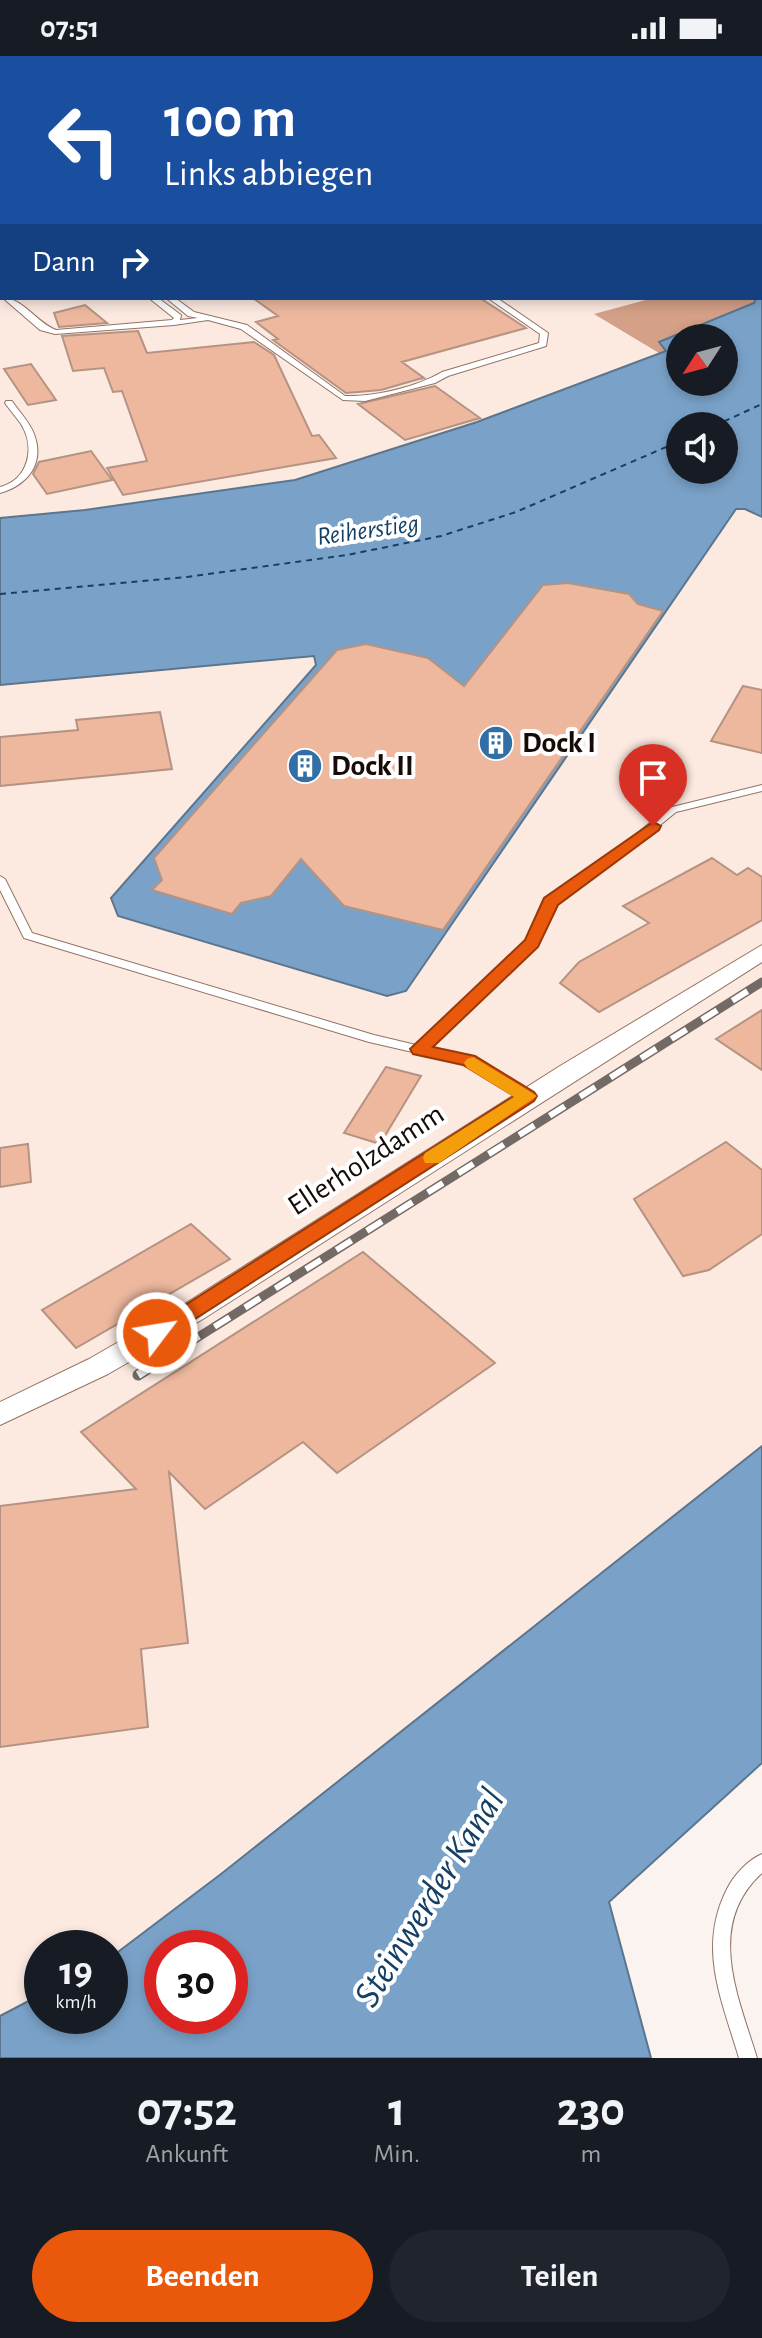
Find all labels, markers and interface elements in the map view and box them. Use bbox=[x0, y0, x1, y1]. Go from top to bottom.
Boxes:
text: 07:51 bbox=[40, 13, 99, 43]
icon: left bbox=[32, 88, 136, 192]
text: 100 m bbox=[164, 91, 296, 147]
text: Links abbiegen bbox=[164, 156, 373, 192]
icon: right bbox=[112, 240, 156, 284]
text: Dann bbox=[32, 247, 96, 277]
north arrow bbox=[666, 324, 738, 396]
map controls bbox=[666, 324, 738, 484]
button: sound bbox=[666, 412, 738, 484]
water label: Reiherstieg bbox=[315, 510, 421, 550]
building icon: Dock I bbox=[477, 724, 515, 762]
place label: Dock I bbox=[522, 728, 596, 758]
pin bbox=[619, 744, 687, 826]
building icon: Dock II bbox=[286, 747, 324, 785]
place label: Dock II bbox=[331, 751, 414, 781]
icon: arrive bbox=[631, 756, 675, 800]
street label: Ellerholzdamm bbox=[283, 1099, 449, 1221]
position arrow bbox=[115, 1291, 199, 1375]
water label: Steinwerder Kanal bbox=[348, 1782, 512, 2014]
speed limit sign: 30 bbox=[144, 1930, 248, 2034]
text: 19 bbox=[59, 1952, 93, 1992]
text: km/h bbox=[55, 1992, 97, 2012]
text: 07:52 bbox=[137, 2087, 237, 2135]
text: 1 bbox=[388, 2087, 406, 2135]
text: 230 bbox=[557, 2087, 625, 2135]
text: Ankunft bbox=[146, 2141, 228, 2167]
text: Min. bbox=[374, 2141, 420, 2167]
text: m bbox=[581, 2141, 601, 2167]
button: Beenden bbox=[32, 2230, 373, 2322]
button: Teilen bbox=[389, 2230, 730, 2322]

